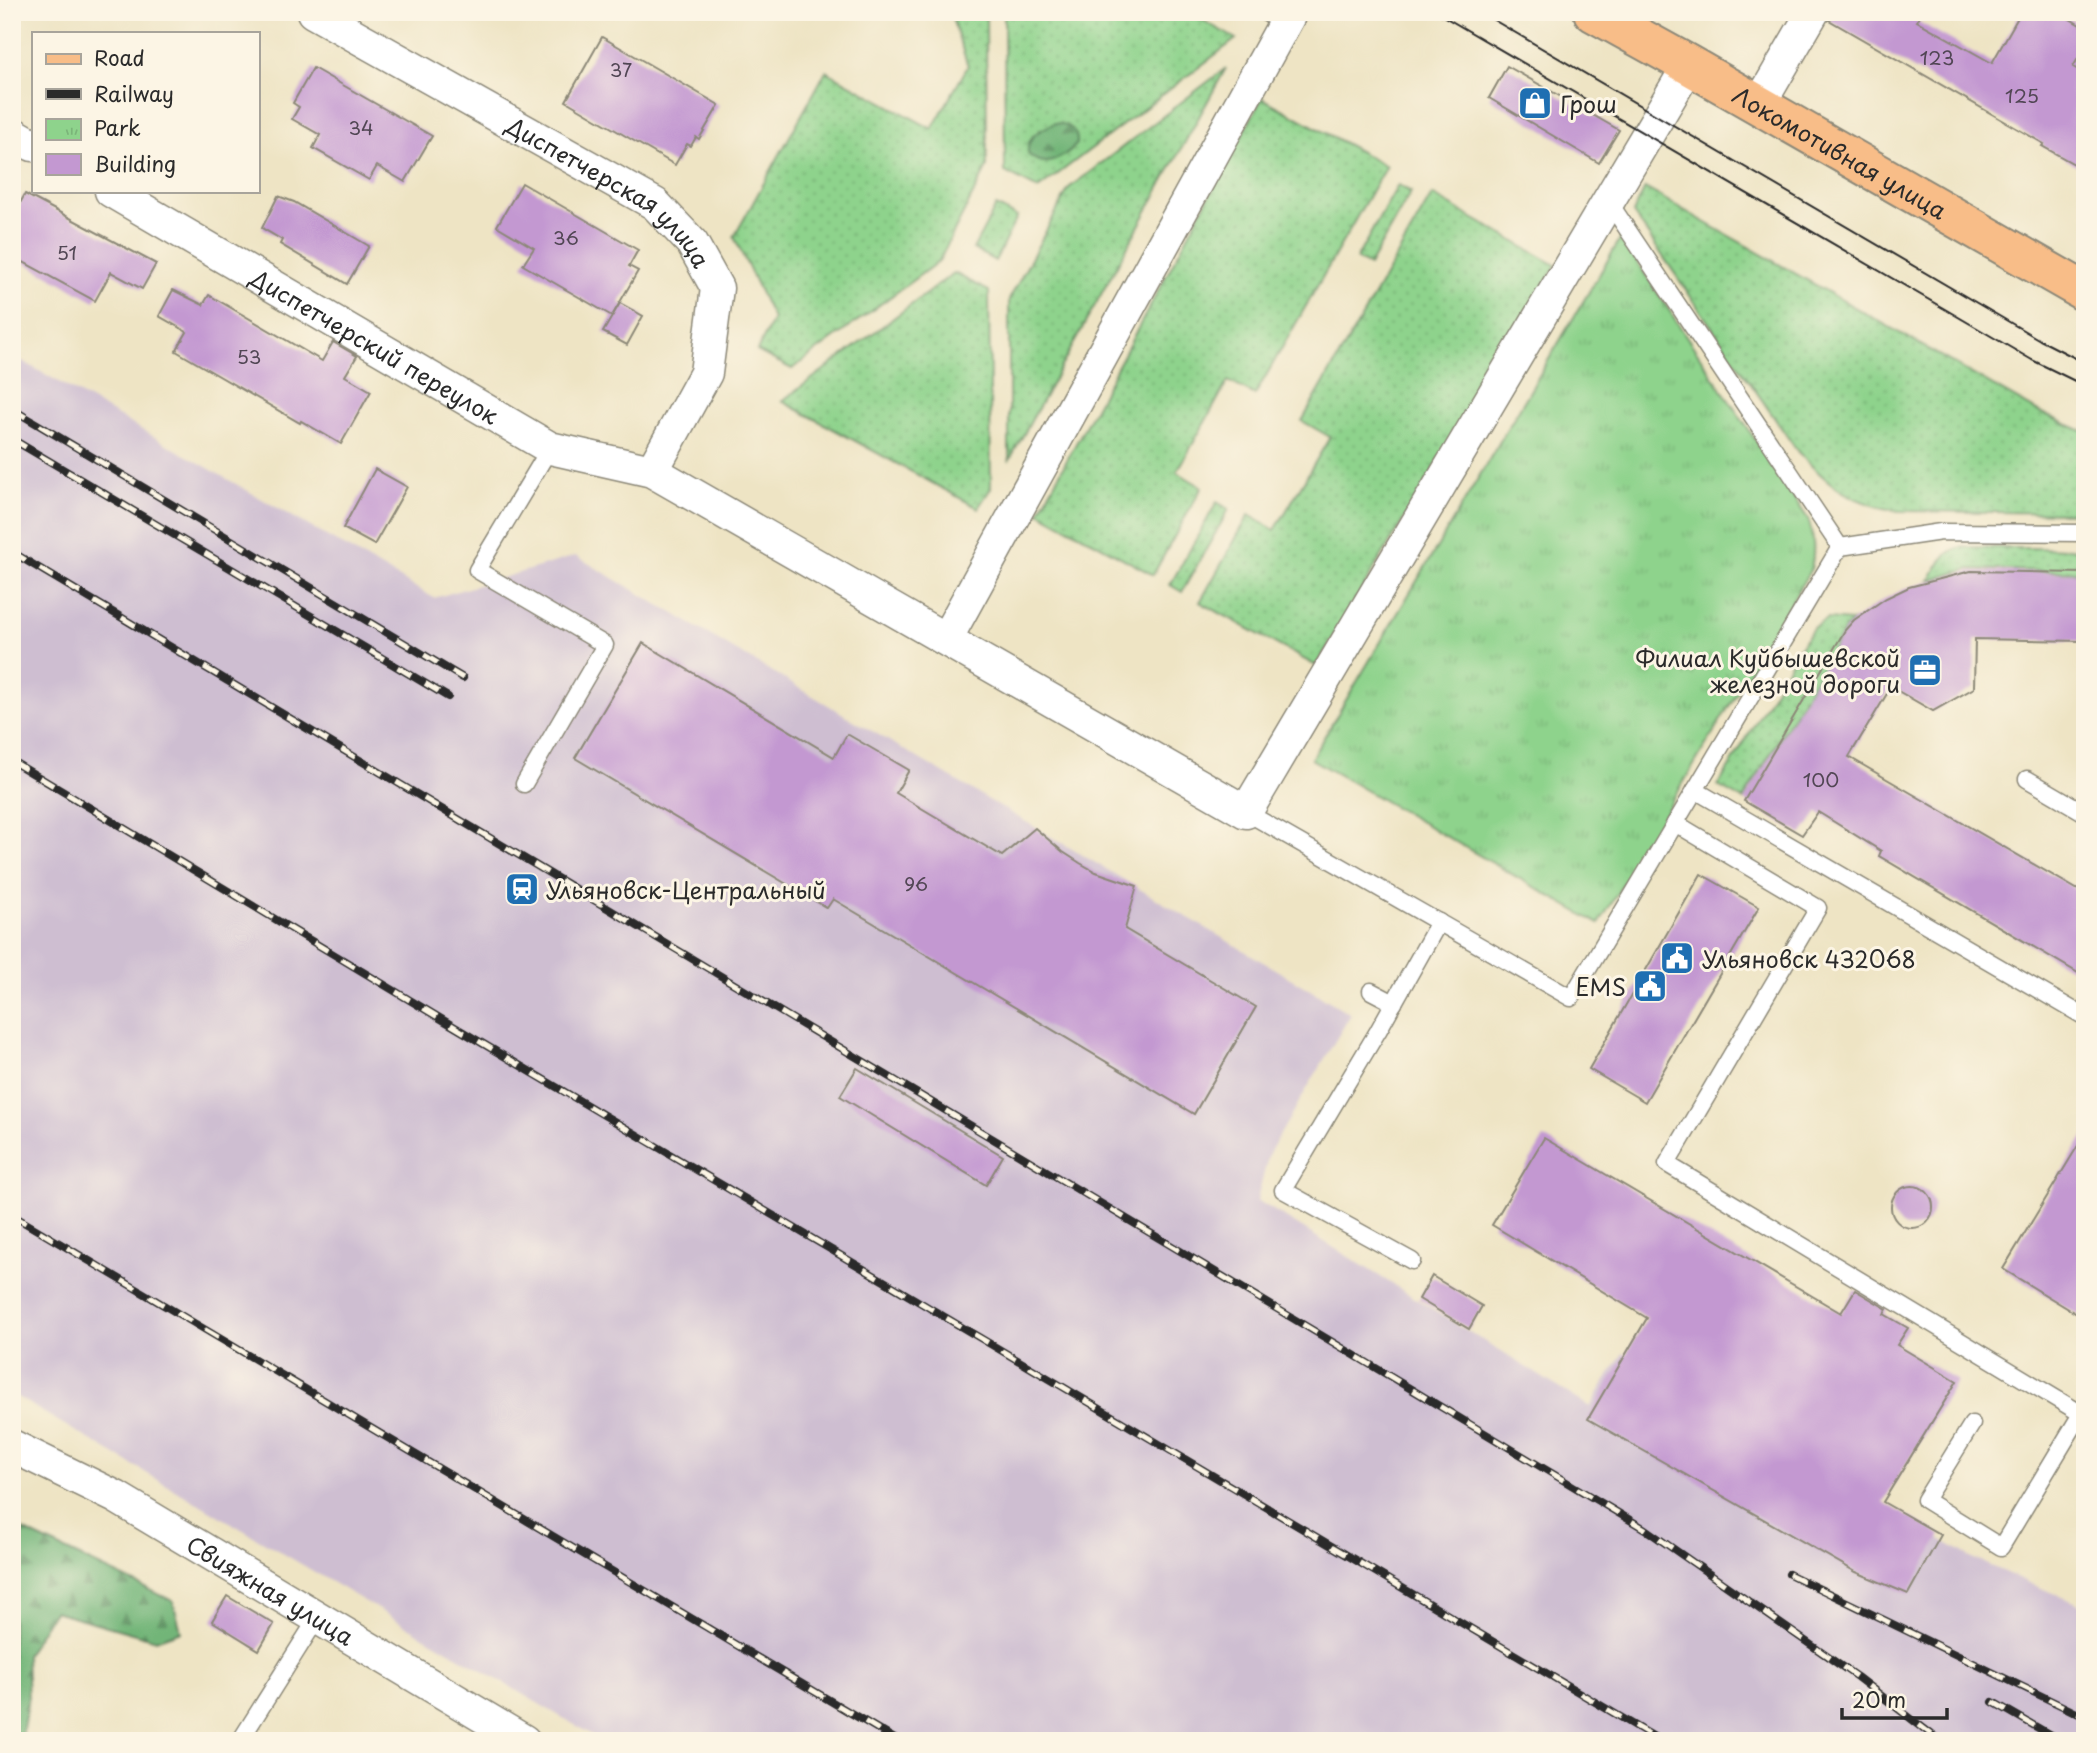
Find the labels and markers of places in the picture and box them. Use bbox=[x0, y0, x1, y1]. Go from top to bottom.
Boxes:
shop icon: Грош bbox=[1516, 84, 1554, 122]
place label: Грош bbox=[1560, 86, 1617, 121]
place label: Филиал Куйбышевской железной дороги bbox=[1635, 640, 1900, 701]
office icon: Филиал Куйбышевской железной дороги bbox=[1906, 651, 1944, 689]
station icon: Ульяновск-Центральный bbox=[503, 870, 541, 908]
place label: Ульяновск-Центральный bbox=[546, 872, 826, 907]
public building icon: Ульяновск 432068 bbox=[1658, 939, 1696, 977]
place label: Ульяновск 432068 bbox=[1702, 941, 1916, 976]
public building icon: EMS bbox=[1631, 967, 1669, 1005]
place label: EMS bbox=[1575, 969, 1626, 1004]

